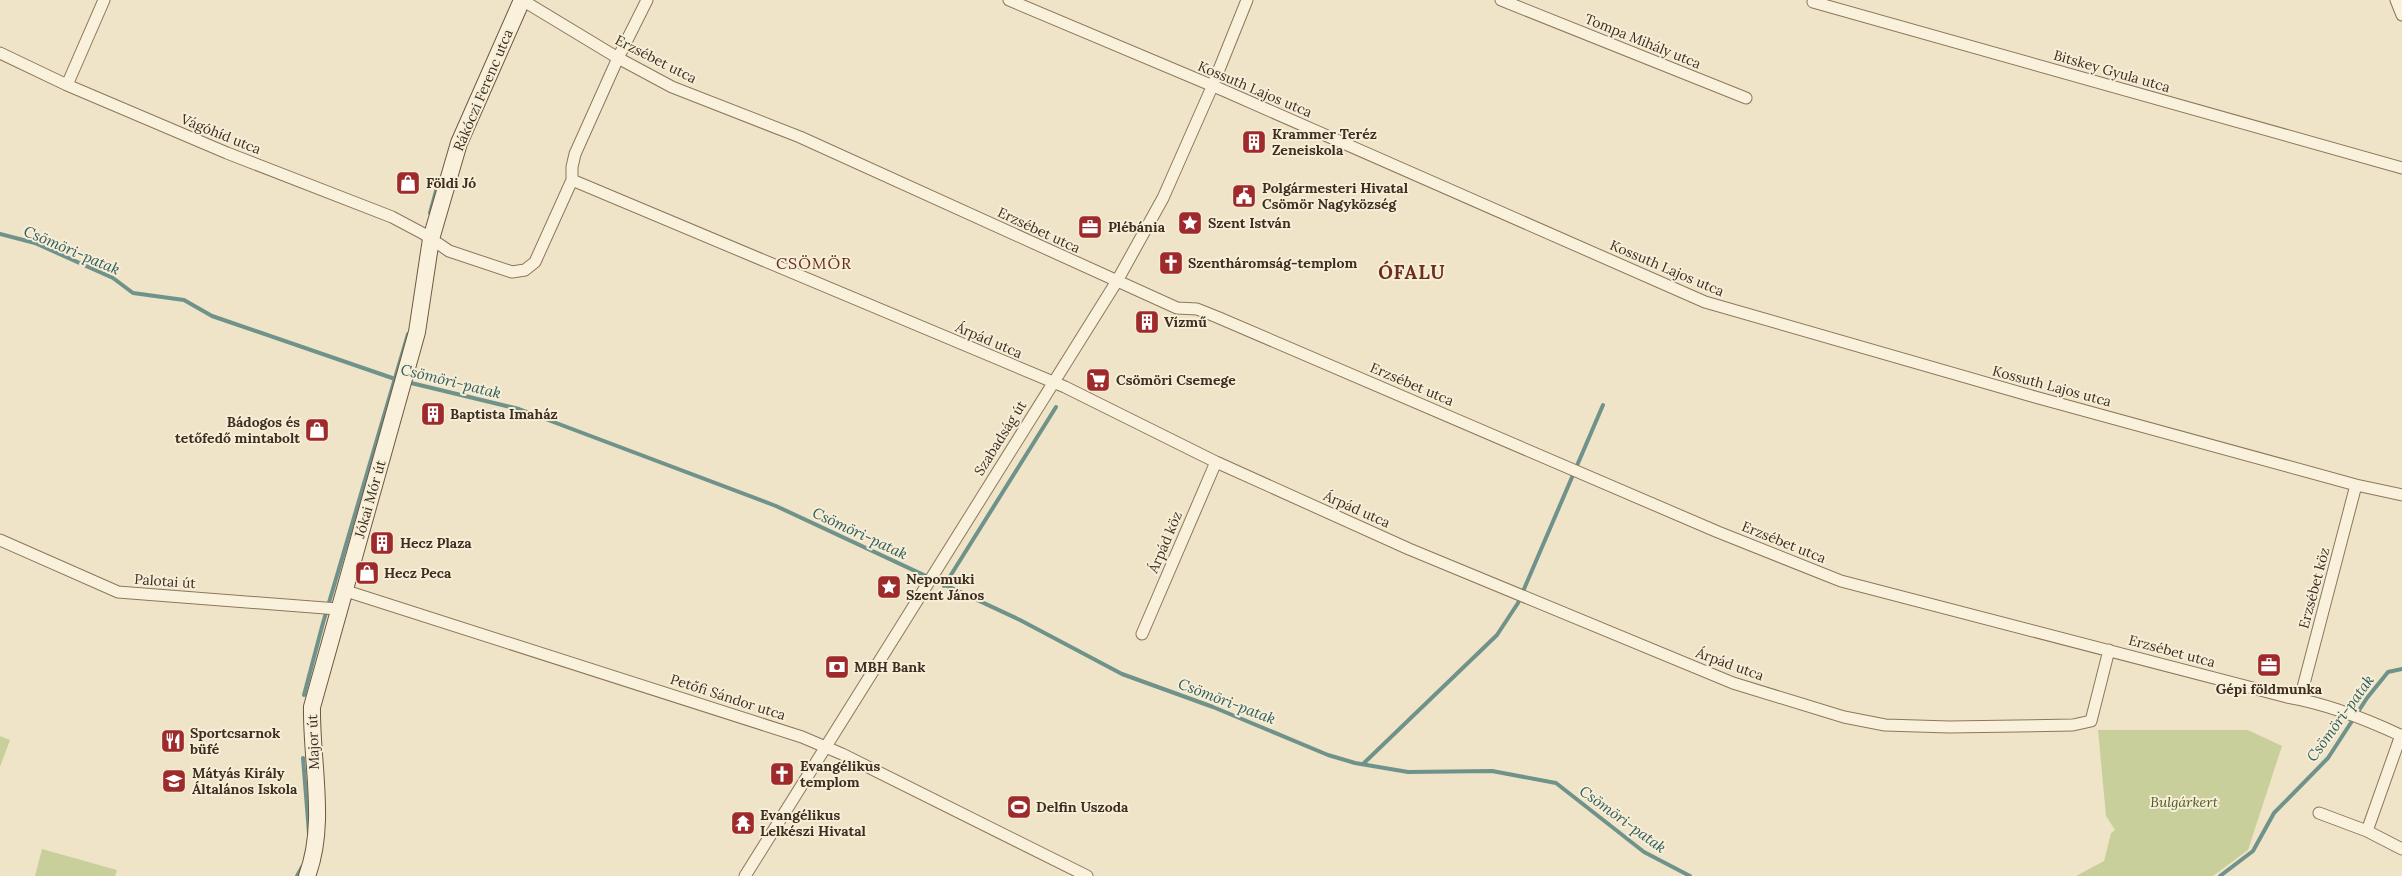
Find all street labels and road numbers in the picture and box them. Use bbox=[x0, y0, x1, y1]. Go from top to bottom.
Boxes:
street label: Tompa Mihály utca bbox=[1582, 9, 1704, 73]
street label: Rákóczi Ferenc utca bbox=[449, 26, 517, 154]
street label: Erzsébet utca bbox=[612, 31, 700, 87]
street label: Bitskey Gyula utca bbox=[2052, 46, 2172, 96]
street label: Kossuth Lajos utca bbox=[1195, 57, 1315, 121]
street label: Vágóhíd utca bbox=[177, 109, 264, 158]
street label: Erzsébet utca bbox=[995, 203, 1083, 257]
street label: Kossuth Lajos utca bbox=[1607, 236, 1727, 300]
street label: Árpád utca bbox=[952, 317, 1025, 362]
street label: Erzsébet utca bbox=[1367, 358, 1457, 410]
street label: Kossuth Lajos utca bbox=[1991, 361, 2113, 411]
street label: Szabadság út bbox=[970, 397, 1030, 479]
street label: Jókai Mór út bbox=[350, 457, 390, 541]
street label: Árpád utca bbox=[1320, 486, 1393, 532]
street label: Árpád köz bbox=[1144, 508, 1186, 576]
street label: Erzsébet utca bbox=[1739, 517, 1829, 567]
street label: Erzsébet köz bbox=[2295, 545, 2333, 631]
street label: Palotai út bbox=[134, 570, 197, 592]
street label: Erzsébet utca bbox=[2127, 631, 2217, 671]
street label: Árpád utca bbox=[1693, 643, 1766, 685]
street label: Petőfi Sándor utca bbox=[668, 670, 788, 724]
street label: Major út bbox=[303, 713, 323, 770]

